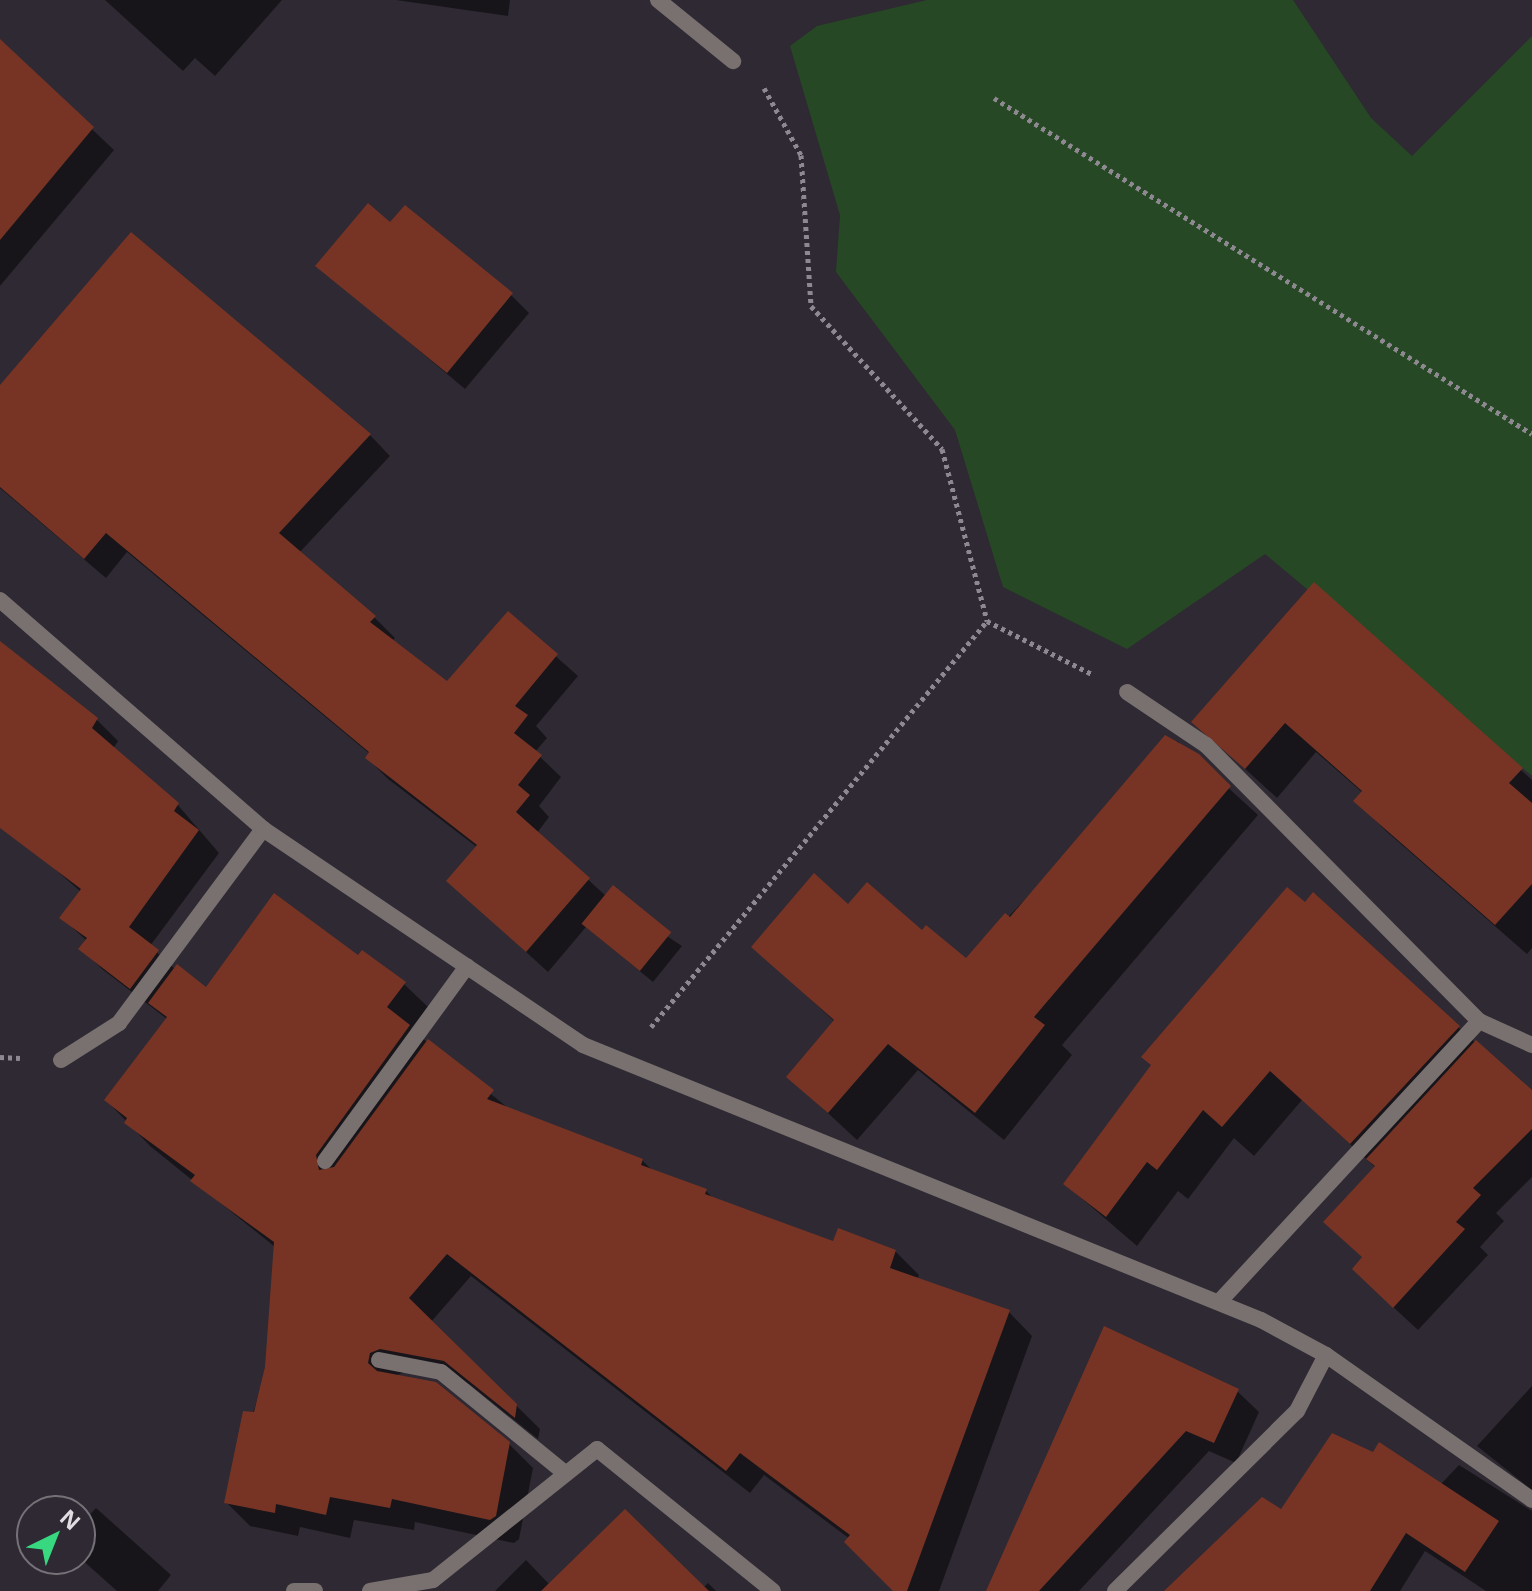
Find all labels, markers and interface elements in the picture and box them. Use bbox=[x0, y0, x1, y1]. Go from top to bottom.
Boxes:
north arrow bbox=[16, 1495, 96, 1575]
text: N bbox=[54, 1502, 88, 1536]

